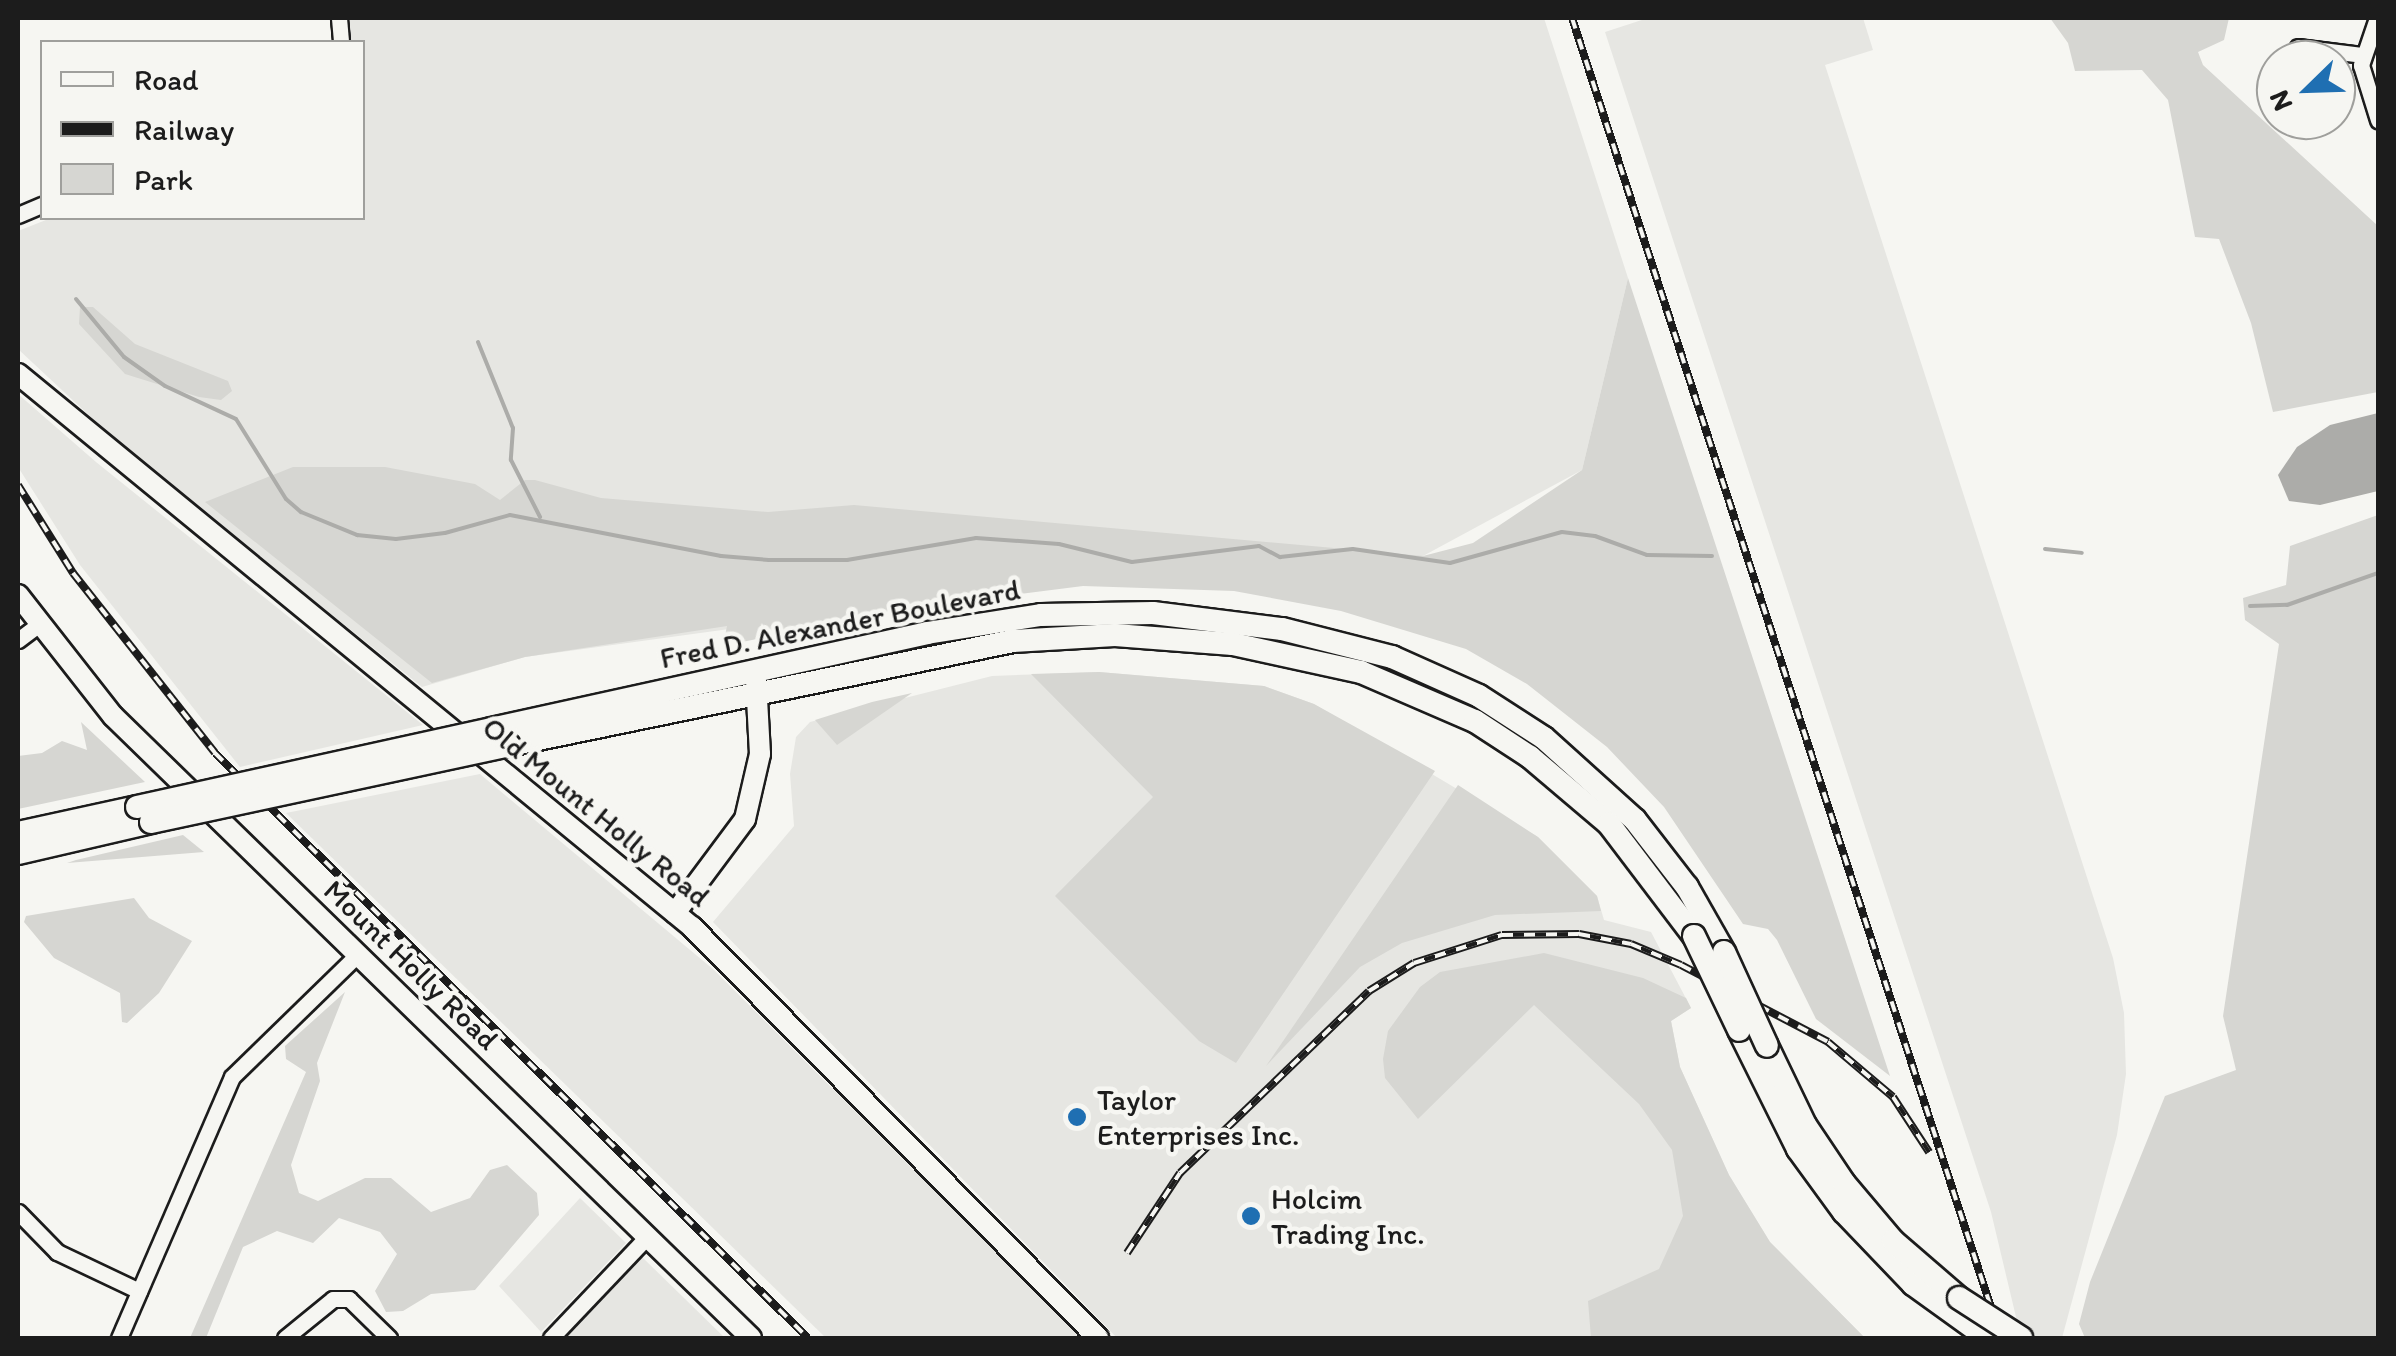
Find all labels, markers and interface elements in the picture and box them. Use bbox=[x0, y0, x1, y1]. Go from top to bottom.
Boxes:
legend bbox=[40, 40, 365, 220]
north arrow bbox=[2256, 40, 2356, 140]
text: Road bbox=[134, 61, 199, 98]
text: N bbox=[2261, 86, 2300, 116]
text: Railway bbox=[134, 111, 234, 148]
text: Park bbox=[134, 161, 193, 198]
street label: Fred D. Alexander Boulevard bbox=[656, 571, 1024, 677]
street label: Old Mount Holly Road bbox=[475, 709, 717, 915]
street label: Mount Holly Road bbox=[316, 873, 506, 1057]
place label: Taylor Enterprises Inc. bbox=[1097, 1082, 1300, 1152]
marker: Taylor Enterprises Inc. bbox=[1066, 1106, 1088, 1128]
place label: Holcim Trading Inc. bbox=[1271, 1181, 1425, 1252]
marker: Holcim Trading Inc. bbox=[1240, 1205, 1262, 1227]

